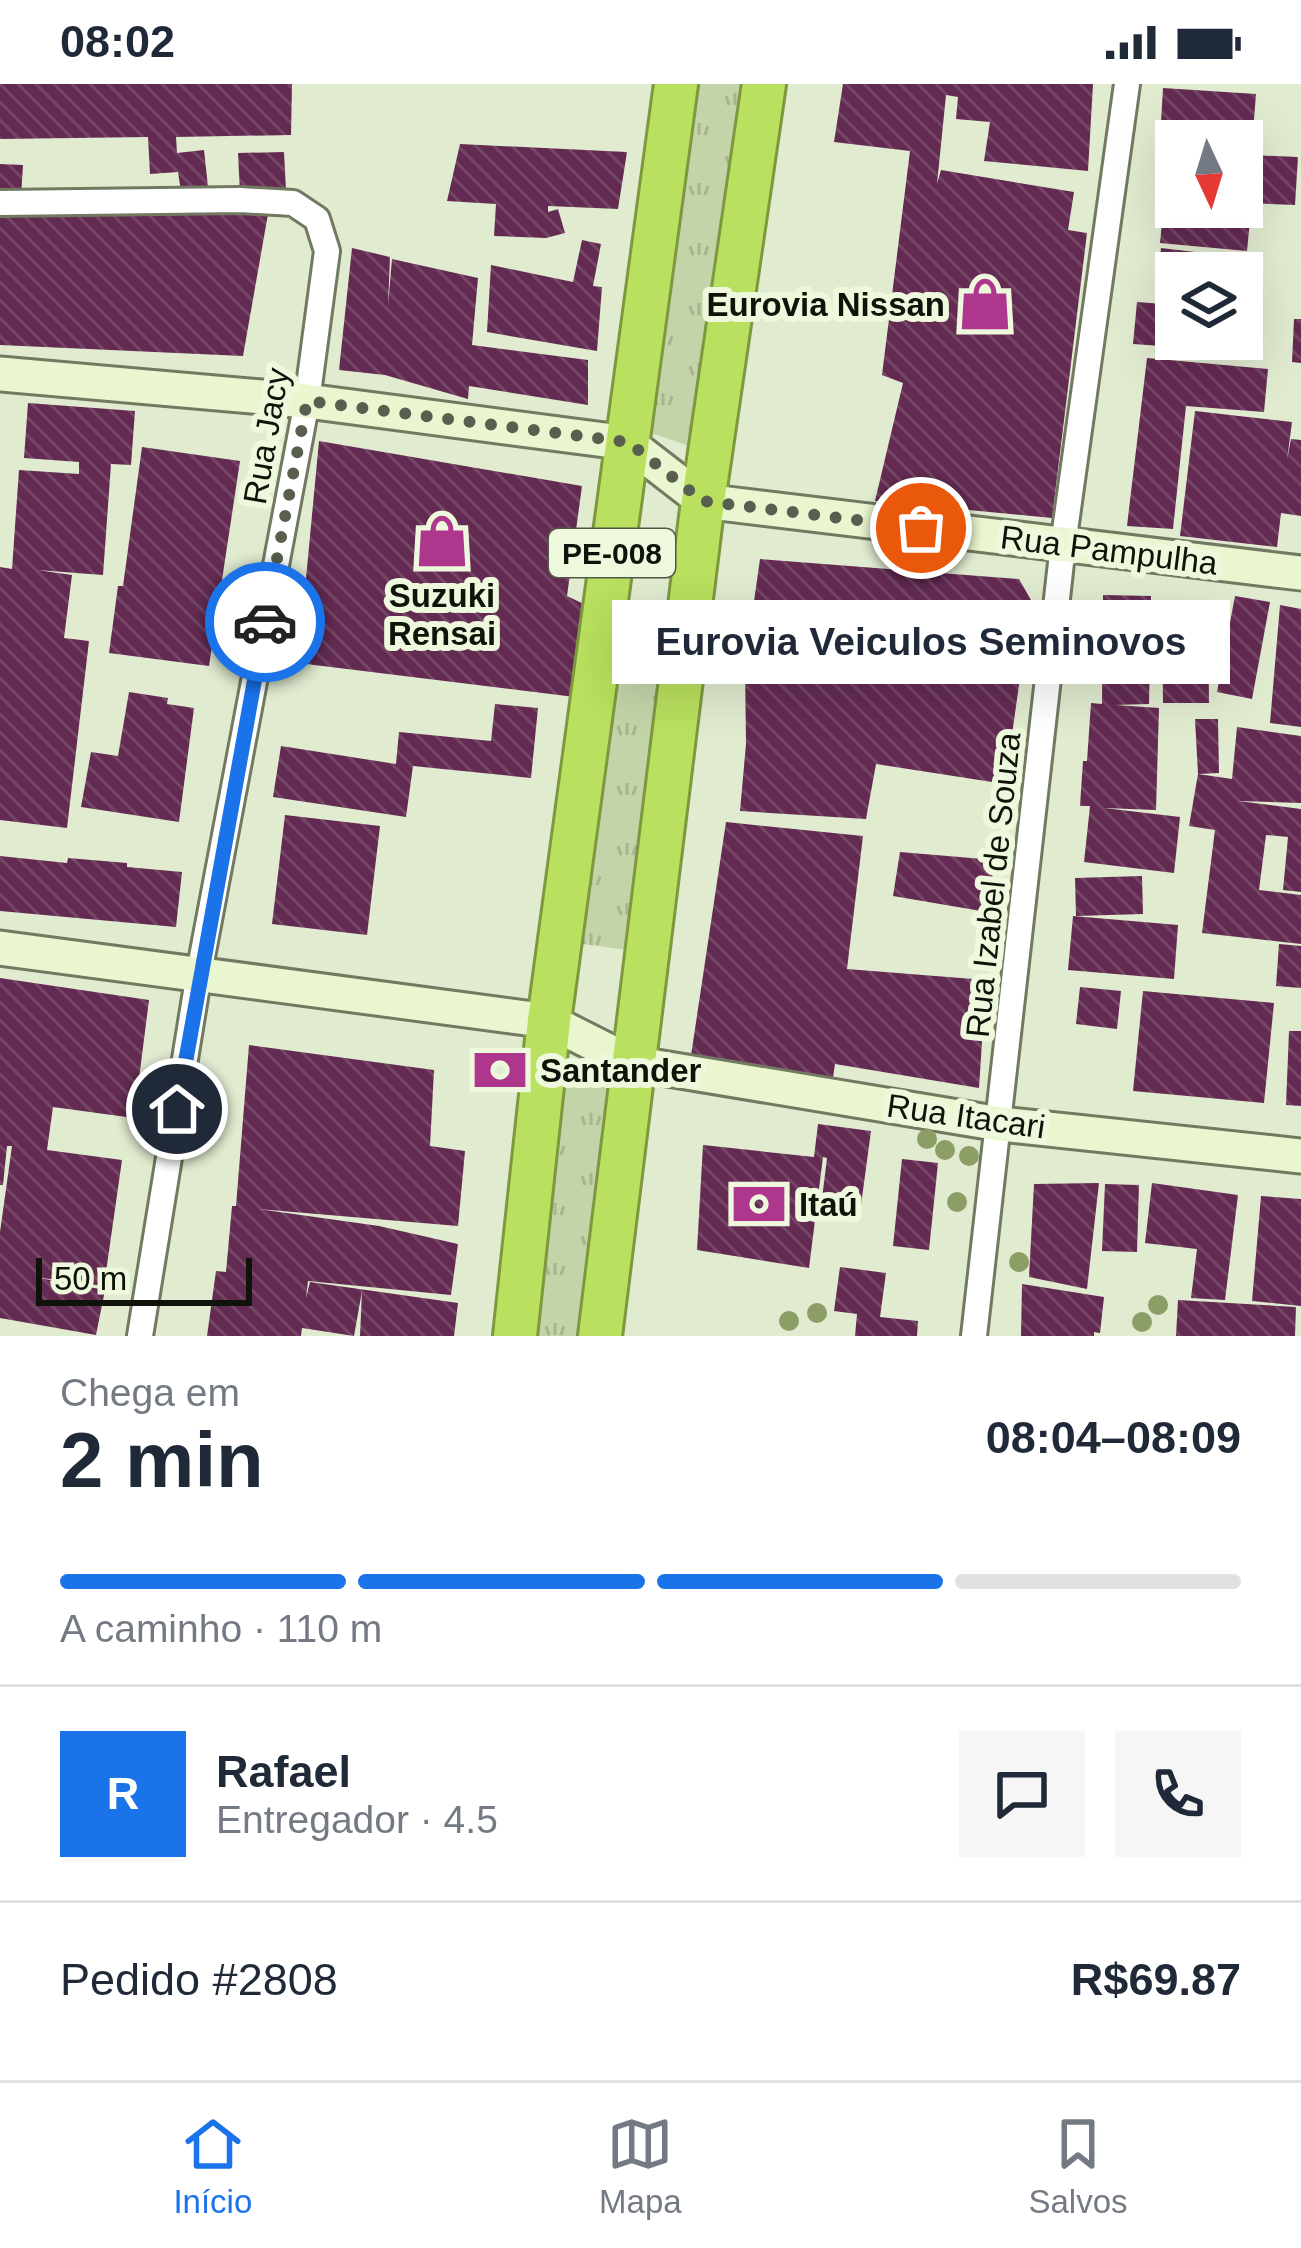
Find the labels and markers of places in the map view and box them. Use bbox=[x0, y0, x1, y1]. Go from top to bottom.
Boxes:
shop icon: Eurovia Nissan bbox=[956, 275, 1014, 333]
place label: Eurovia Nissan bbox=[707, 286, 945, 323]
pin bbox=[870, 477, 972, 579]
shop icon: Suzuki Rensai bbox=[413, 512, 471, 570]
place label: Suzuki Rensai bbox=[388, 577, 496, 652]
callout: Eurovia Veiculos Seminovos bbox=[612, 600, 1230, 684]
bank icon: Santander bbox=[471, 1041, 529, 1099]
place label: Santander bbox=[540, 1052, 702, 1089]
pin bbox=[126, 1058, 228, 1160]
bank icon: Itaú bbox=[730, 1175, 788, 1233]
place label: Itaú bbox=[799, 1186, 858, 1223]

